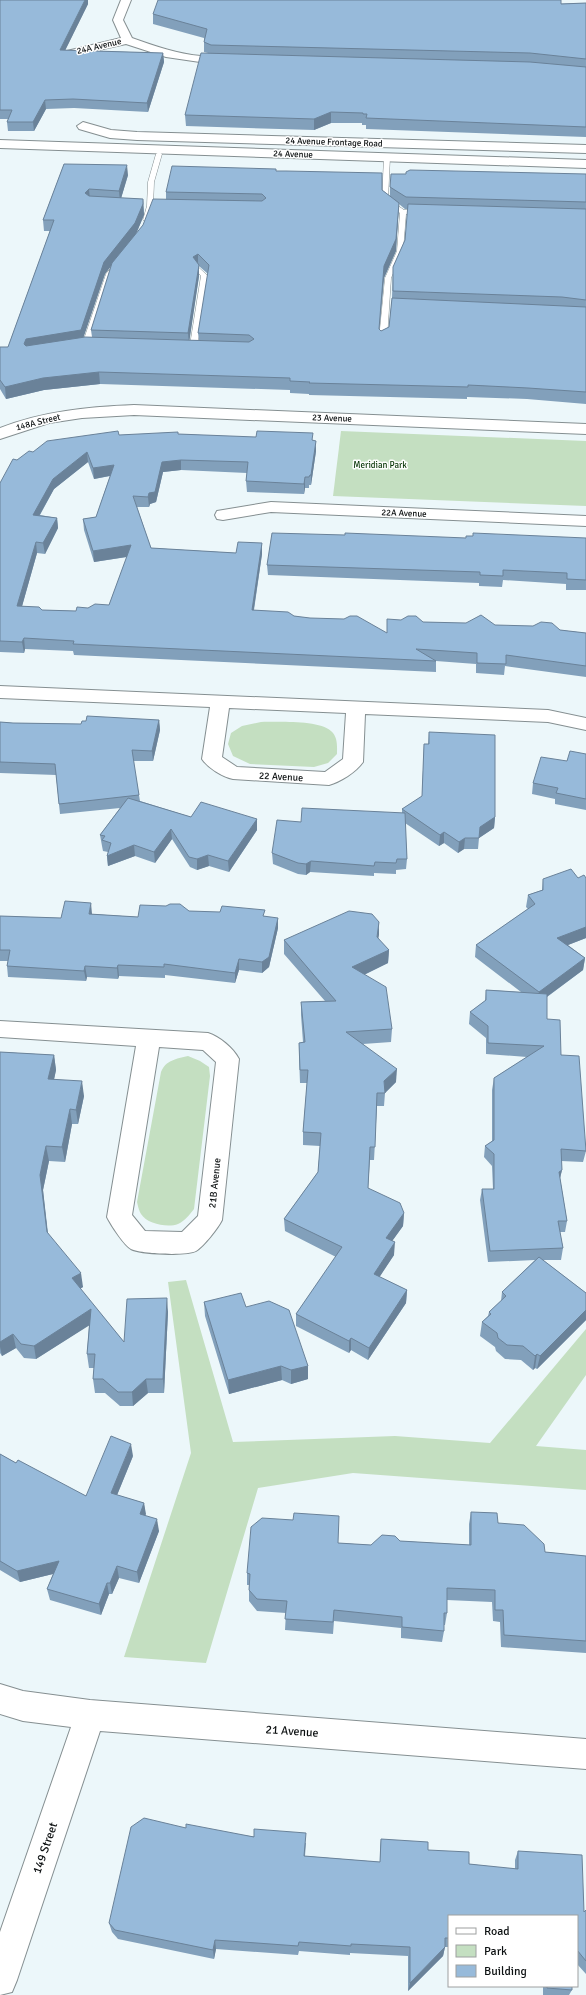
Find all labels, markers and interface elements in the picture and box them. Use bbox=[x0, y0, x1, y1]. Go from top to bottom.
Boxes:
street label: 24A Avenue bbox=[76, 36, 123, 57]
street label: 24 Avenue Frontage Road bbox=[285, 135, 383, 150]
street label: 24 Avenue bbox=[273, 148, 314, 161]
street label: 148A Street bbox=[15, 412, 62, 433]
street label: 23 Avenue bbox=[312, 412, 353, 425]
park label: Meridian Park bbox=[353, 460, 407, 471]
street label: 22A Avenue bbox=[381, 507, 427, 520]
street label: 22 Avenue bbox=[259, 770, 303, 784]
street label: 21B Avenue bbox=[206, 1157, 224, 1209]
street label: 21 Avenue bbox=[265, 1722, 319, 1741]
street label: 149 Street bbox=[30, 1820, 61, 1876]
legend bbox=[448, 1915, 578, 1987]
text: Road bbox=[484, 1924, 510, 1939]
text: Park bbox=[484, 1944, 507, 1959]
text: Building bbox=[484, 1964, 527, 1979]

